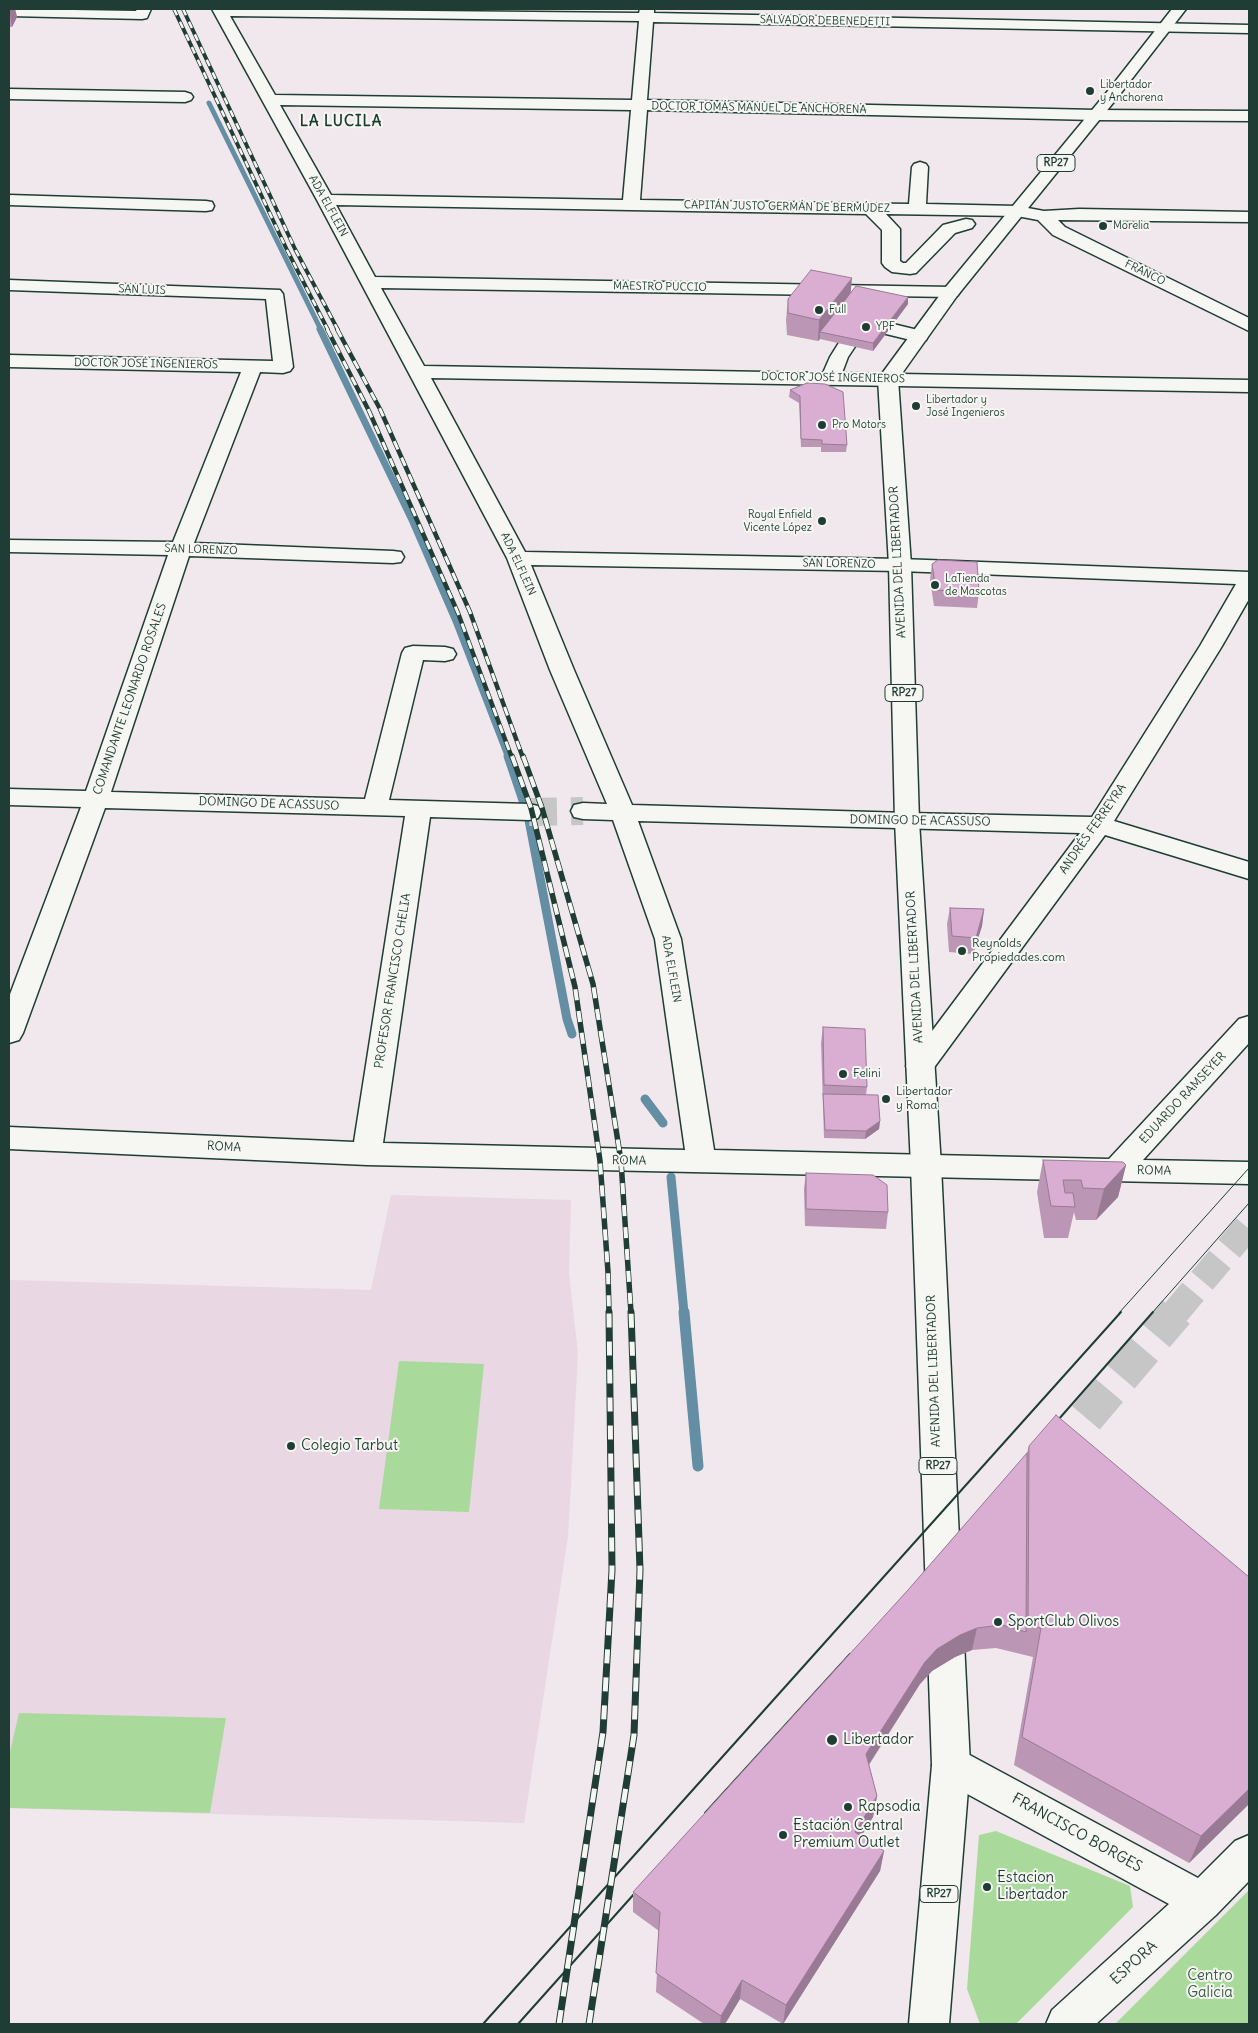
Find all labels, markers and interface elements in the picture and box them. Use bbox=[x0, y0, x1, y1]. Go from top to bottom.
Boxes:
street label: SALVADOR DEBENEDETTI bbox=[760, 13, 890, 29]
place label: Libertador y Anchorena bbox=[1100, 78, 1163, 104]
marker: Libertador y Anchorena bbox=[1084, 85, 1096, 97]
street label: DOCTOR TOMÁS MANUEL DE ANCHORENA bbox=[651, 100, 867, 116]
district label: LA LUCILA bbox=[299, 113, 383, 131]
road number: RP27 bbox=[1037, 154, 1075, 172]
street label: ADA ELFLEIN bbox=[306, 173, 350, 239]
street label: CAPITÁN JUSTO GERMÁN DE BERMÚDEZ bbox=[684, 199, 890, 215]
place label: Morelia bbox=[1113, 219, 1149, 233]
marker: Morelia bbox=[1097, 220, 1109, 232]
street label: FRANCO bbox=[1123, 258, 1167, 288]
street label: MAESTRO PUCCIO bbox=[613, 280, 707, 294]
street label: SAN LUIS bbox=[118, 283, 166, 297]
place label: Full bbox=[829, 303, 846, 317]
marker: Full bbox=[813, 304, 825, 316]
place label: YPF bbox=[876, 320, 895, 334]
marker: YPF bbox=[860, 321, 872, 333]
street label: DOCTOR JOSÉ INGENIEROS bbox=[74, 356, 218, 372]
street label: DOCTOR JOSÉ INGENIEROS bbox=[761, 370, 905, 386]
place label: Libertador y José Ingenieros bbox=[926, 393, 1005, 419]
marker: Libertador y José Ingenieros bbox=[910, 400, 922, 412]
place label: Pro Motors bbox=[832, 418, 886, 432]
marker: Pro Motors bbox=[816, 419, 828, 431]
street label: AVENIDA DEL LIBERTADOR bbox=[887, 486, 909, 638]
place label: Royal Enfield Vicente López bbox=[743, 508, 812, 534]
marker: Royal Enfield Vicente López bbox=[816, 515, 828, 527]
street label: ADA ELFLEIN bbox=[498, 530, 538, 598]
street label: SAN LORENZO bbox=[164, 542, 238, 558]
street label: SAN LORENZO bbox=[802, 557, 876, 571]
place label: LaTienda de Mascotas bbox=[945, 572, 1007, 598]
marker: LaTienda de Mascotas bbox=[929, 579, 941, 591]
street label: COMANDANTE LEONARDO ROSALES bbox=[90, 601, 170, 797]
road number: RP27 bbox=[885, 684, 923, 701]
street label: ANDRÉS FERREYRA bbox=[1056, 781, 1130, 877]
street label: DOMINGO DE ACASSUSO bbox=[198, 794, 340, 814]
street label: DOMINGO DE ACASSUSO bbox=[849, 813, 991, 829]
street label: AVENIDA DEL LIBERTADOR bbox=[904, 891, 926, 1043]
street label: PROFESOR FRANCISCO CHELIA bbox=[372, 892, 414, 1070]
street label: ADA ELFLEIN bbox=[659, 934, 683, 1004]
place label: Reynolds Propiedades.com bbox=[972, 937, 1065, 965]
marker: Reynolds Propiedades.com bbox=[956, 945, 968, 957]
street label: EDUARDO RAMSEYER bbox=[1137, 1049, 1229, 1147]
place label: Felini bbox=[853, 1067, 881, 1081]
marker: Felini bbox=[837, 1068, 849, 1080]
place label: Libertador y Roma bbox=[896, 1085, 953, 1113]
marker: Libertador y Roma bbox=[880, 1093, 892, 1105]
street label: ROMA bbox=[206, 1139, 242, 1155]
street label: ROMA bbox=[612, 1154, 646, 1168]
street label: ROMA bbox=[1137, 1164, 1171, 1178]
street label: AVENIDA DEL LIBERTADOR bbox=[924, 1295, 944, 1447]
place label: Colegio Tarbut bbox=[301, 1437, 398, 1455]
marker: Colegio Tarbut bbox=[285, 1440, 297, 1452]
road number: RP27 bbox=[919, 1458, 957, 1474]
place label: SportClub Olivos bbox=[1008, 1613, 1119, 1631]
marker: SportClub Olivos bbox=[992, 1616, 1004, 1628]
place label: Libertador bbox=[843, 1731, 914, 1749]
marker: Libertador bbox=[825, 1733, 839, 1747]
street label: FRANCISCO BORGES bbox=[1009, 1790, 1145, 1876]
place label: Rapsodia bbox=[858, 1798, 921, 1816]
marker: Rapsodia bbox=[842, 1801, 854, 1813]
place label: Estación Central Premium Outlet bbox=[793, 1817, 903, 1852]
marker: Estación Central Premium Outlet bbox=[777, 1829, 789, 1841]
place label: Estacion Libertador bbox=[997, 1869, 1068, 1904]
marker: Estacion Libertador bbox=[981, 1881, 993, 1893]
road number: RP27 bbox=[920, 1886, 958, 1902]
street label: ESPORA bbox=[1107, 1937, 1161, 1989]
park label: Centro Galicia bbox=[1187, 1967, 1233, 2002]

